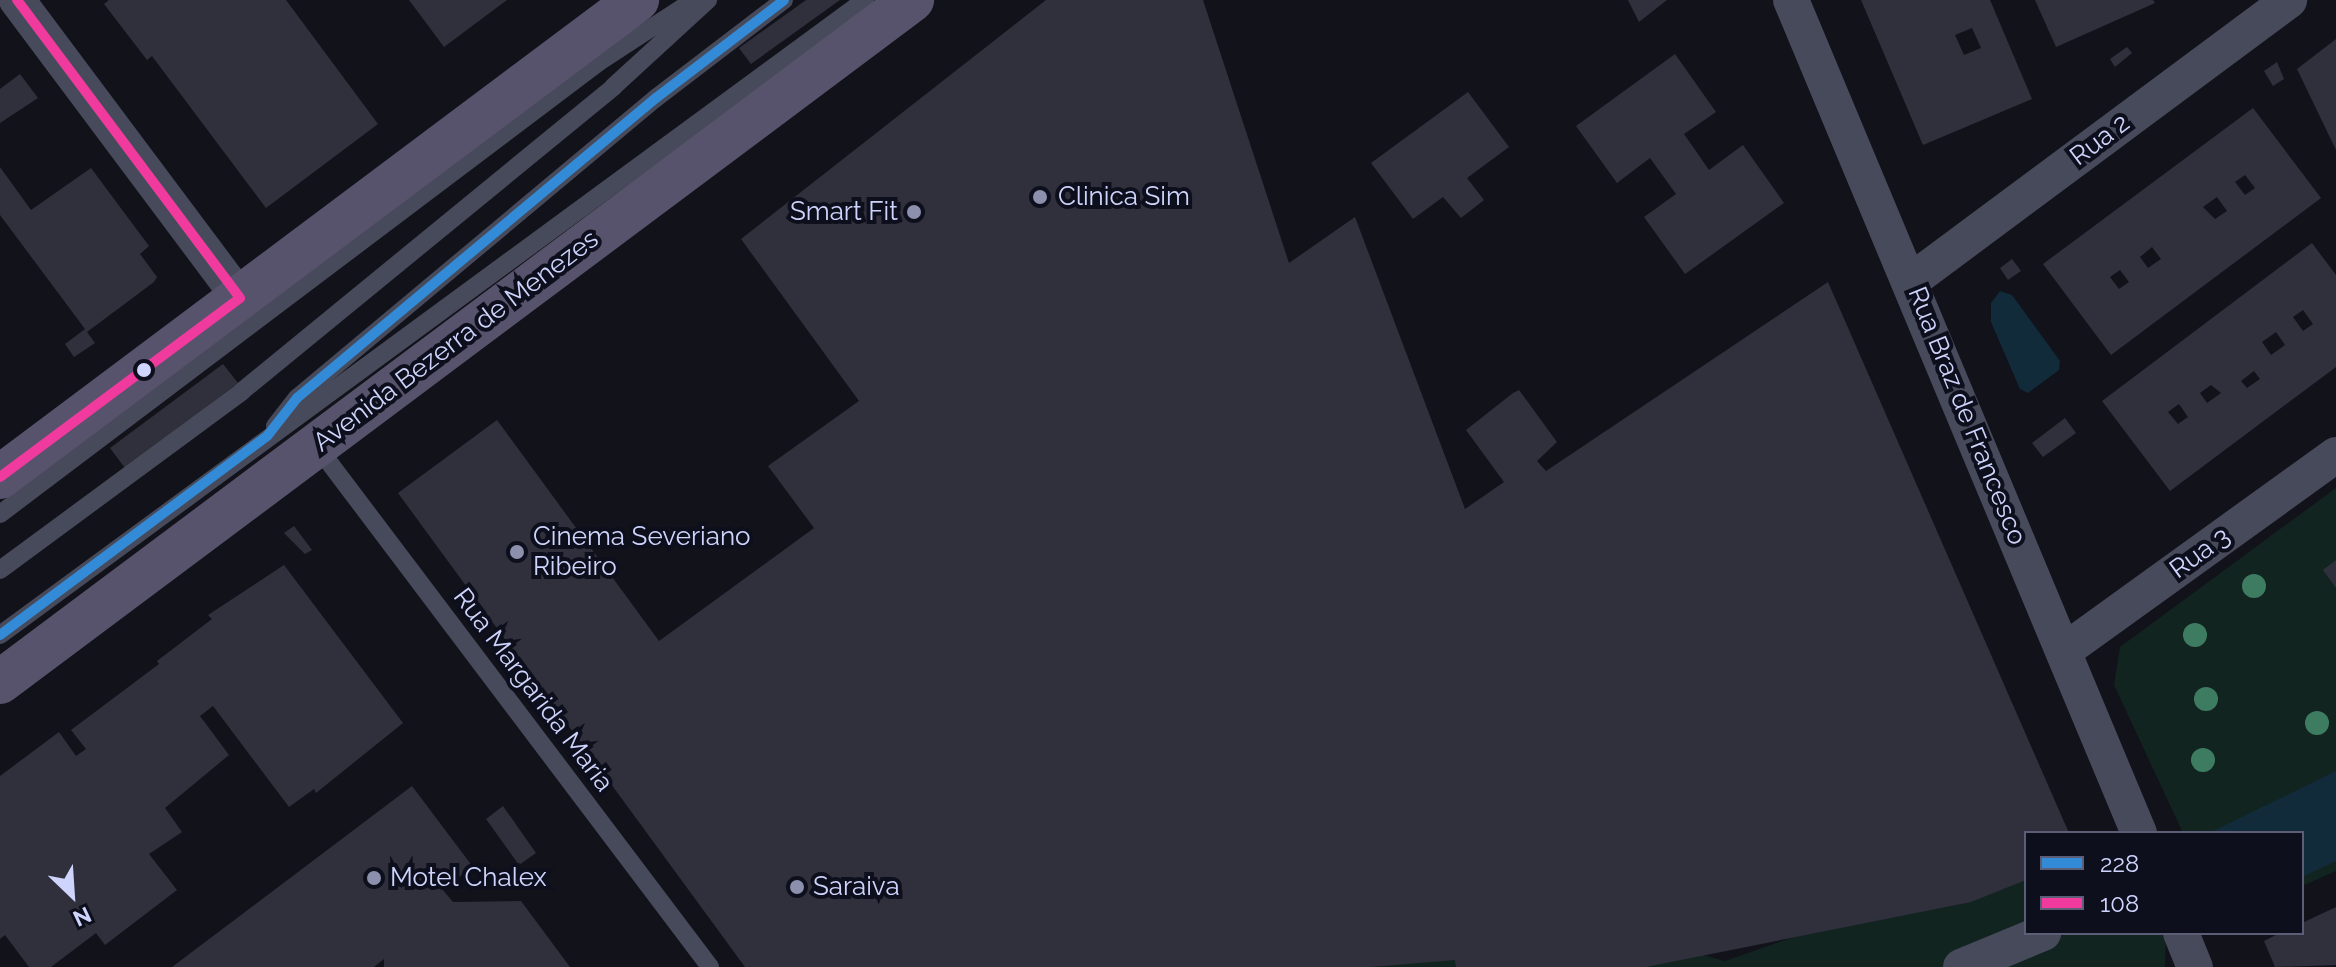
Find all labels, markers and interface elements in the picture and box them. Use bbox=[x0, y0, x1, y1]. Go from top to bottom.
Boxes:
street label: Rua 2 bbox=[2064, 108, 2136, 172]
place label: Clinica Sim bbox=[1058, 181, 1190, 213]
marker: Clinica Sim bbox=[1029, 186, 1051, 208]
place label: Smart Fit bbox=[790, 196, 898, 228]
marker: Smart Fit bbox=[905, 203, 923, 221]
street label: Avenida Bezerra de Menezes bbox=[307, 224, 605, 458]
street label: Rua Braz de Francesco bbox=[1901, 283, 2033, 549]
unlabelled marker bbox=[136, 362, 152, 378]
place label: Cinema Severiano Ribeiro bbox=[533, 521, 751, 582]
street label: Rua 3 bbox=[2164, 521, 2236, 585]
marker: Cinema Severiano Ribeiro bbox=[508, 543, 526, 561]
street label: Rua Margarida Maria bbox=[446, 582, 620, 798]
legend bbox=[2024, 831, 2304, 935]
text: 228 bbox=[2100, 849, 2139, 878]
north arrow bbox=[32, 855, 112, 935]
place label: Motel Chalex bbox=[390, 862, 547, 894]
marker: Motel Chalex bbox=[365, 869, 383, 887]
place label: Saraiva bbox=[813, 871, 900, 903]
marker: Saraiva bbox=[788, 878, 806, 896]
text: 108 bbox=[2100, 889, 2139, 918]
text: N bbox=[69, 901, 95, 932]

